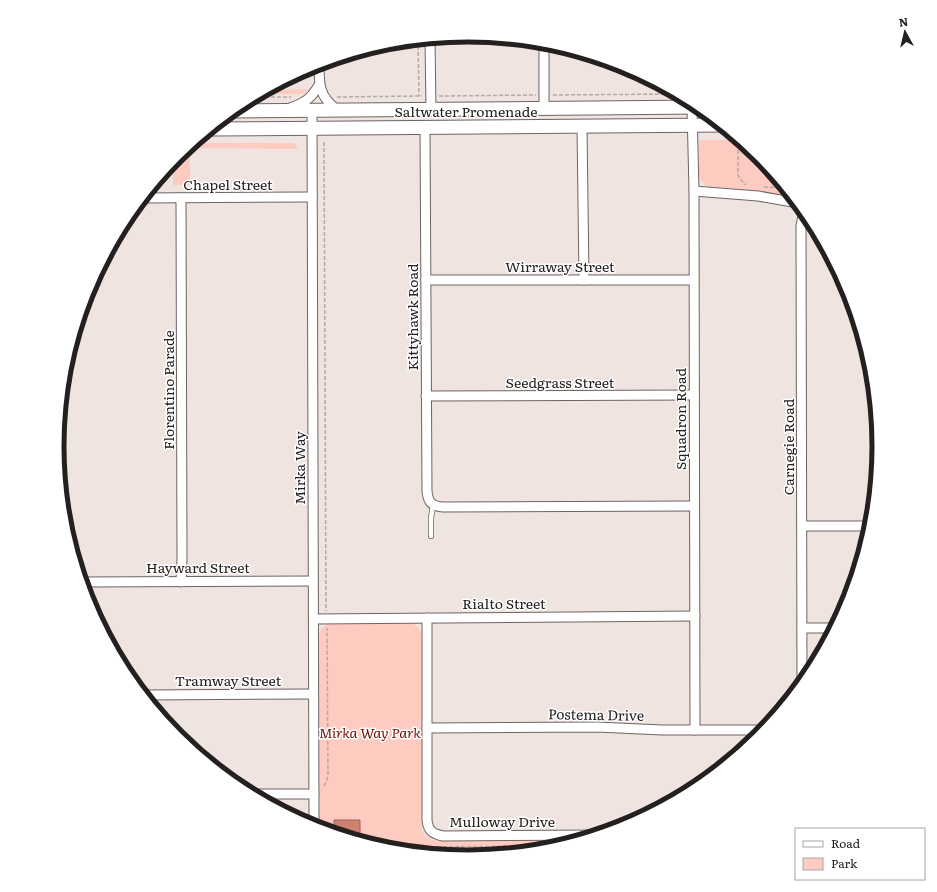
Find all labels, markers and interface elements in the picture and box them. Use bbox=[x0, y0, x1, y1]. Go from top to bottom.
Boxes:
north arrow bbox=[885, 12, 925, 52]
text: N bbox=[898, 13, 909, 30]
street label: Saltwater Promenade bbox=[395, 101, 537, 121]
street label: Chapel Street bbox=[183, 174, 273, 194]
street label: Wirraway Street bbox=[505, 256, 615, 276]
street label: Kittyhawk Road bbox=[402, 263, 422, 371]
street label: Florentino Parade bbox=[158, 330, 178, 450]
street label: Squadron Road bbox=[670, 368, 690, 470]
street label: Seedgrass Street bbox=[506, 372, 615, 392]
street label: Carnegie Road bbox=[778, 398, 798, 495]
street label: Mirka Way bbox=[289, 430, 309, 505]
street label: Hayward Street bbox=[146, 557, 250, 577]
street label: Rialto Street bbox=[462, 593, 546, 613]
street label: Tramway Street bbox=[175, 670, 282, 690]
street label: Postema Drive bbox=[548, 703, 644, 725]
park label: Mirka Way Park bbox=[319, 722, 421, 742]
street label: Mulloway Drive bbox=[449, 811, 555, 831]
legend bbox=[795, 828, 925, 880]
text: Road bbox=[831, 834, 861, 852]
text: Park bbox=[831, 854, 858, 872]

